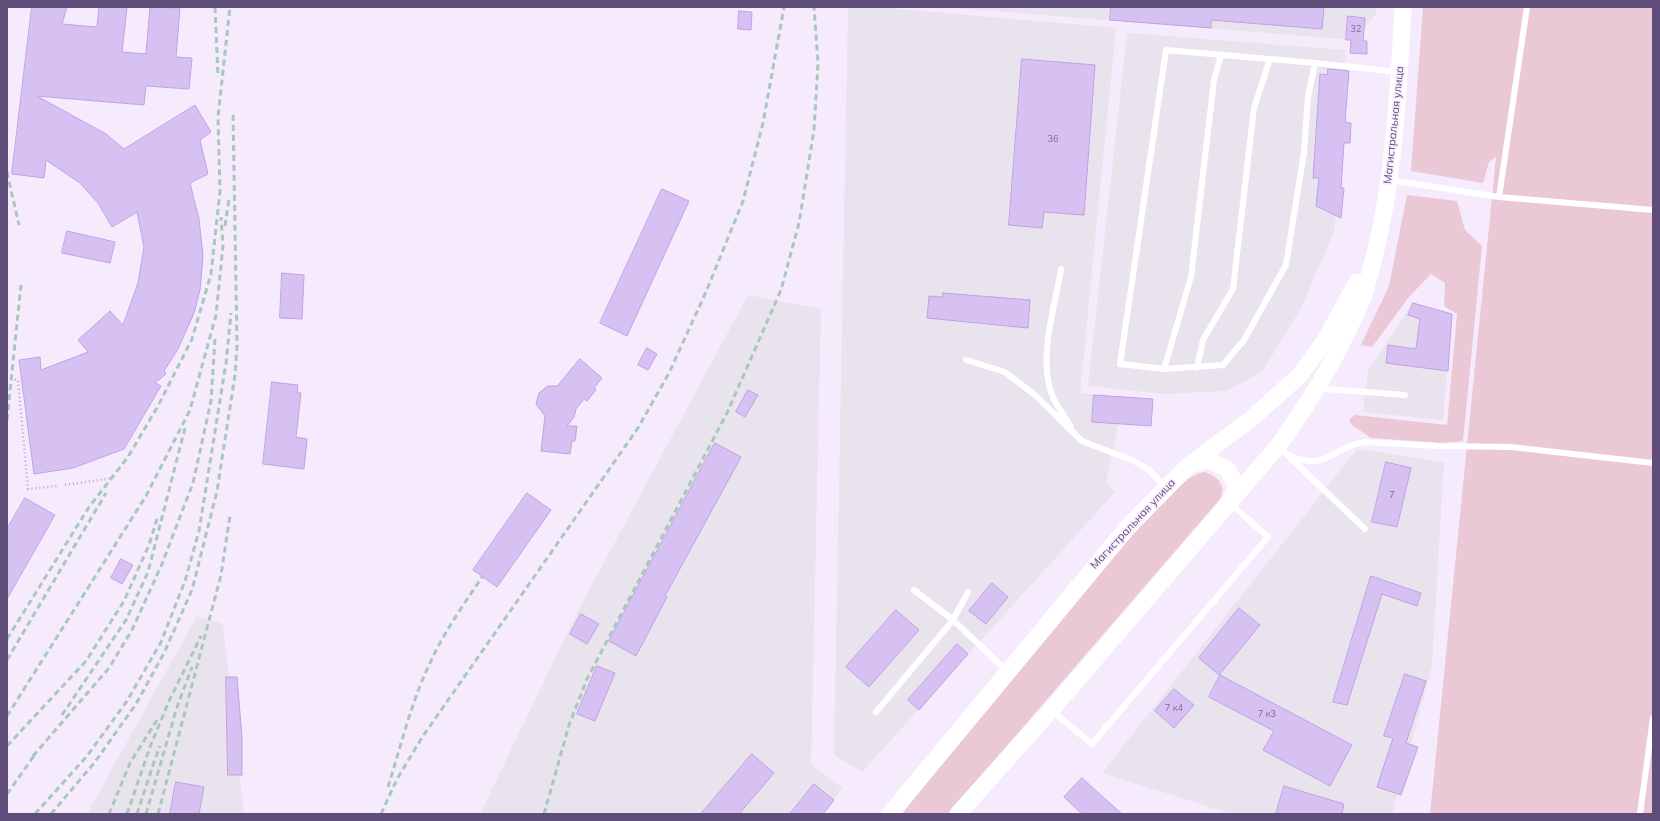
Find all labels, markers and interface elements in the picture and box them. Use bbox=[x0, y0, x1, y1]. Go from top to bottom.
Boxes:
house number: 32 bbox=[1351, 24, 1361, 34]
street label: Магистральная улица bbox=[1381, 65, 1407, 185]
house number: 36 bbox=[1048, 134, 1058, 144]
street label: Магистральная улица bbox=[1088, 476, 1178, 572]
house number: 7 bbox=[1389, 490, 1395, 500]
house number: 7 к4 bbox=[1165, 703, 1183, 713]
house number: 7 к3 bbox=[1258, 709, 1276, 719]

